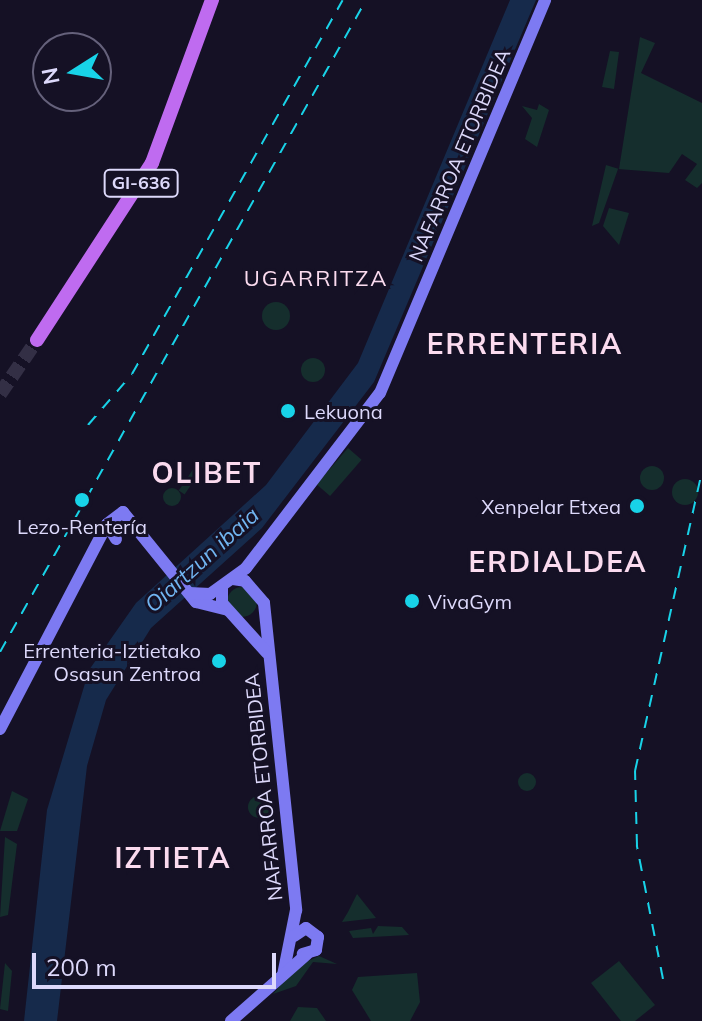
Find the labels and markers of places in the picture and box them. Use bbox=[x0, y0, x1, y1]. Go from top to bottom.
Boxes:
place label: Lekuona bbox=[304, 399, 383, 423]
marker: Lekuona bbox=[279, 402, 297, 420]
marker: Lezo-Rentería bbox=[71, 489, 93, 511]
place label: Xenpelar Etxea bbox=[481, 494, 621, 518]
marker: Xenpelar Etxea bbox=[628, 497, 646, 515]
place label: Lezo-Rentería bbox=[17, 514, 147, 538]
place label: VivaGym bbox=[428, 589, 512, 613]
marker: VivaGym bbox=[403, 592, 421, 610]
place label: Errenteria-Iztietako Osasun Zentroa bbox=[23, 638, 201, 685]
marker: Errenteria-Iztietako Osasun Zentroa bbox=[208, 650, 230, 672]

